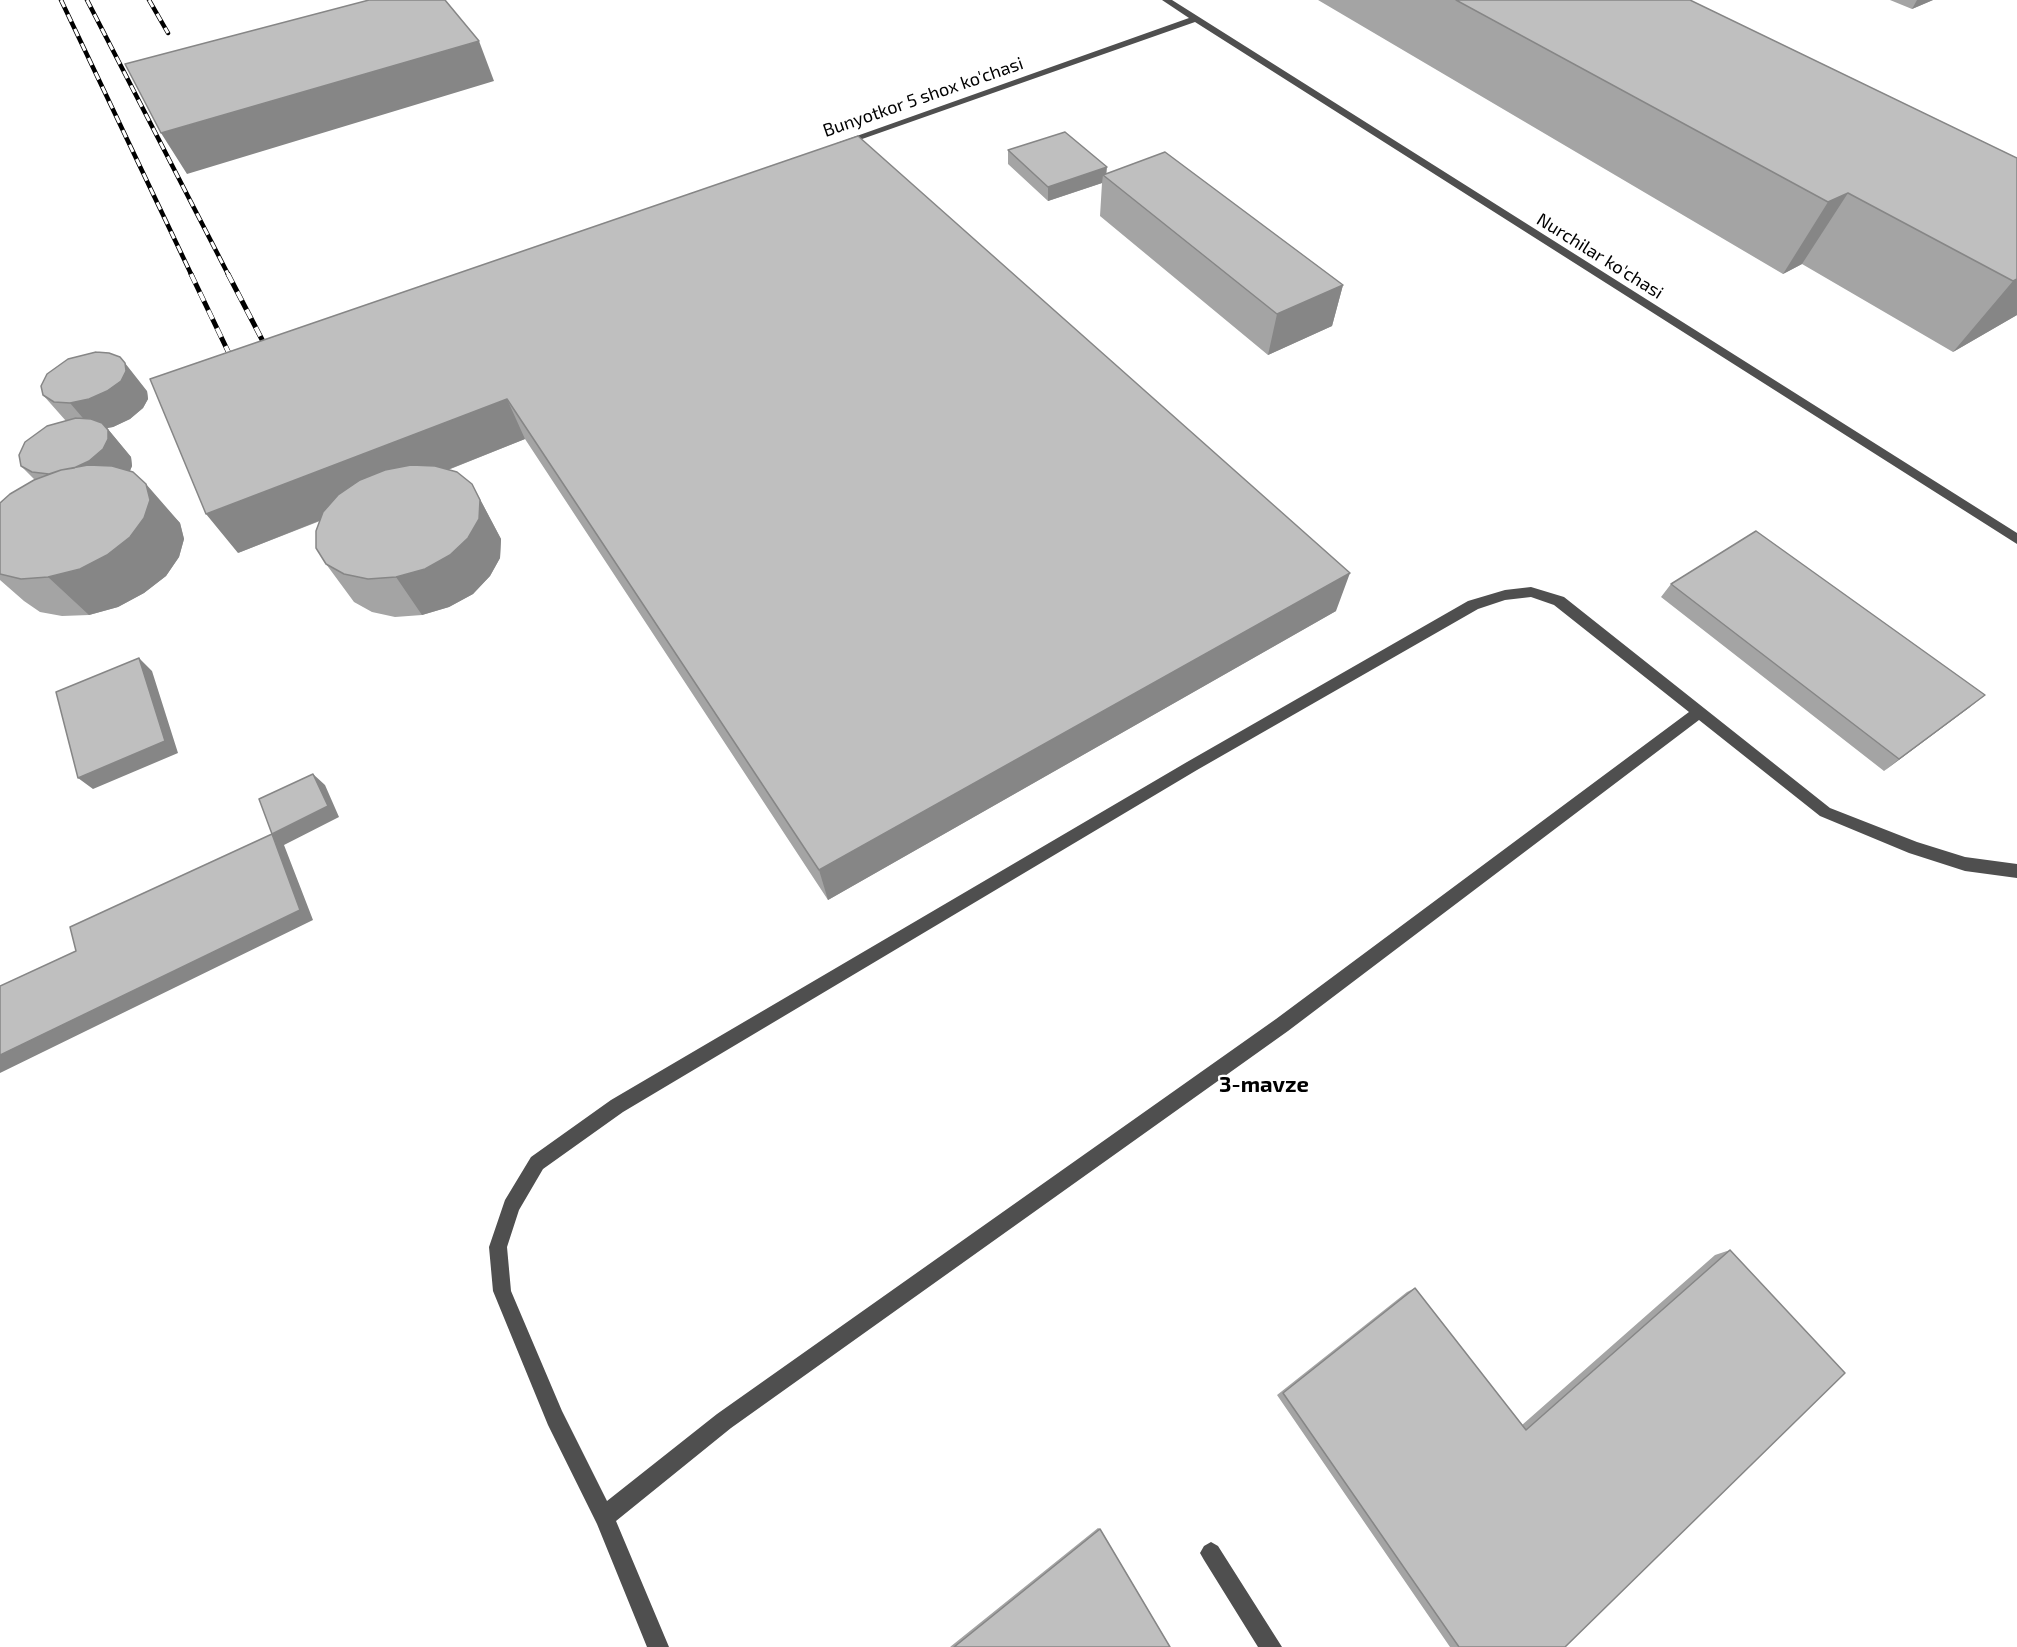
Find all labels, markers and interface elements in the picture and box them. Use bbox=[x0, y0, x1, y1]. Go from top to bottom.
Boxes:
street label: Bunyotkor 5 shox ko'chasi bbox=[820, 53, 1026, 141]
street label: Nurchilar ko'chasi bbox=[1533, 208, 1667, 304]
district label: 3-mavze bbox=[1219, 1072, 1309, 1098]

